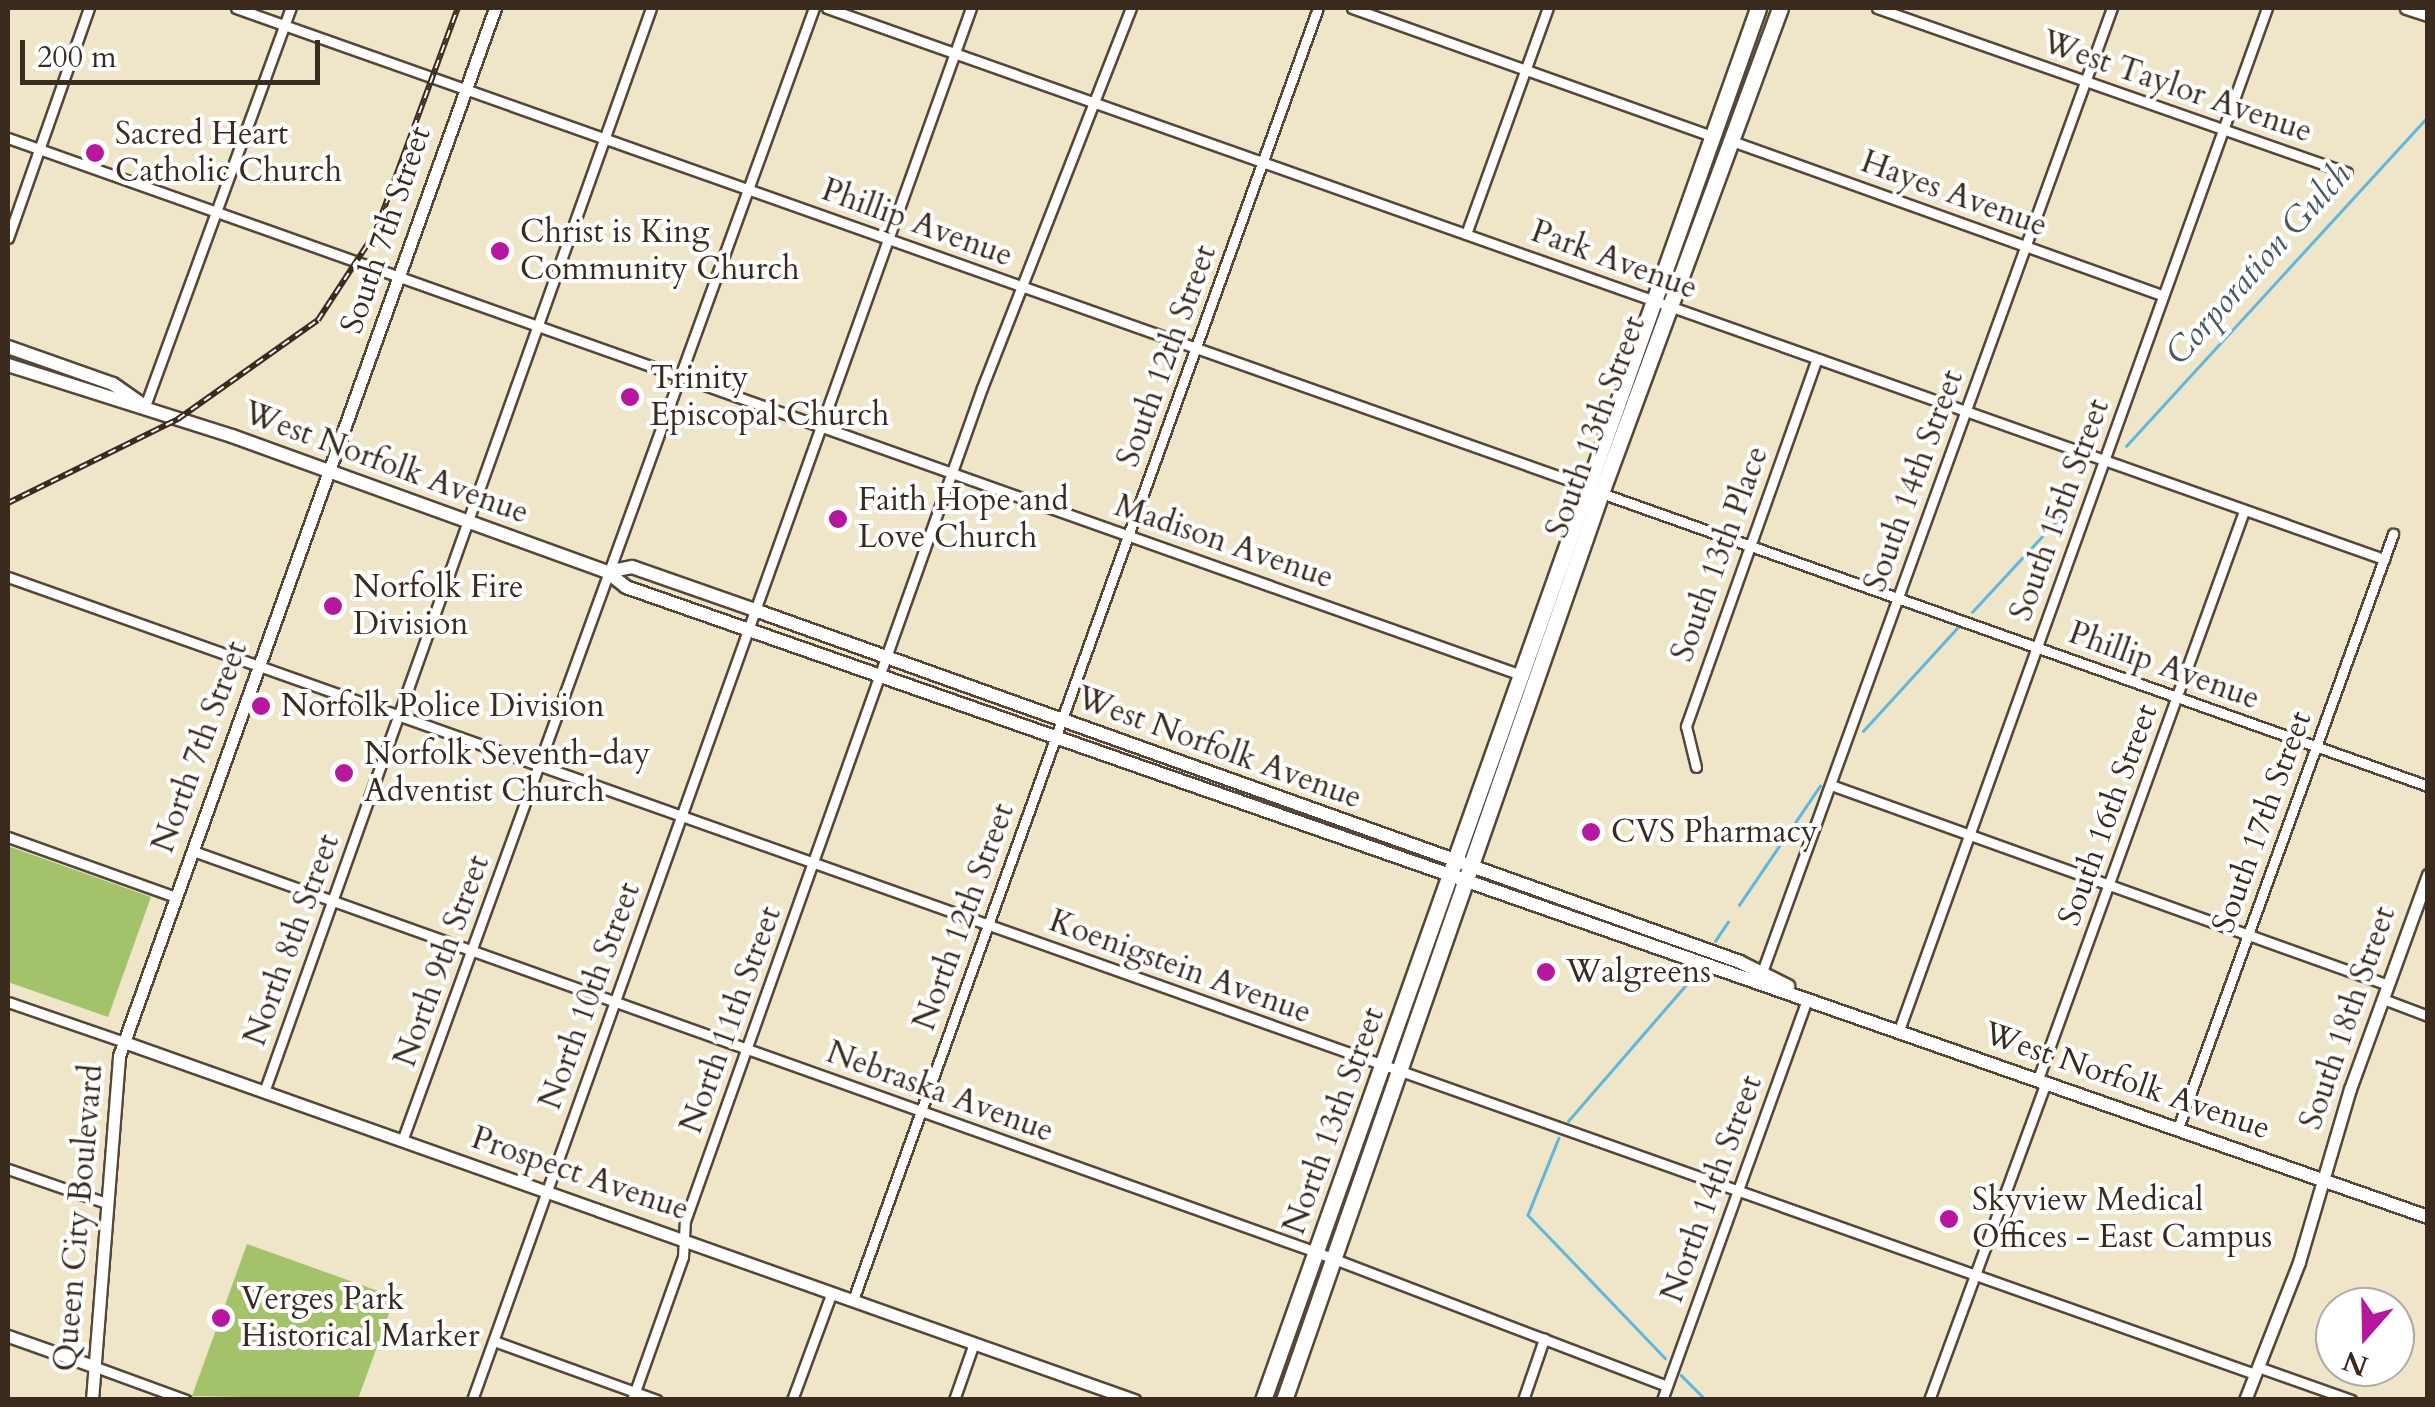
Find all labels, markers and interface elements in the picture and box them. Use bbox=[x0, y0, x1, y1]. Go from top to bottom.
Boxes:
scale bar bbox=[25, 20, 325, 82]
street label: West Taylor Avenue bbox=[2037, 23, 2317, 151]
text: 200 m bbox=[37, 37, 117, 78]
place label: Sacred Heart Catholic Church bbox=[115, 116, 342, 191]
street label: South 7th Street bbox=[333, 121, 439, 339]
marker: Sacred Heart Catholic Church bbox=[84, 142, 106, 164]
street label: Hayes Avenue bbox=[1856, 143, 2052, 245]
water label: Corporation Gulch bbox=[2156, 154, 2360, 374]
street label: Phillip Avenue bbox=[816, 171, 1018, 275]
street label: Park Avenue bbox=[1526, 212, 1702, 308]
place label: Christ is King Community Church bbox=[520, 214, 800, 289]
marker: Christ is King Community Church bbox=[489, 240, 511, 262]
street label: South 12th Street bbox=[1109, 240, 1225, 472]
street label: South 13th Street bbox=[1538, 311, 1654, 543]
place label: Trinity Episcopal Church bbox=[650, 360, 889, 435]
street label: South 14th Street bbox=[1856, 365, 1972, 597]
marker: Trinity Episcopal Church bbox=[619, 386, 641, 408]
street label: West Norfolk Avenue bbox=[238, 394, 534, 532]
street label: South 15th Street bbox=[2002, 394, 2118, 626]
street label: South 13th Place bbox=[1663, 441, 1777, 667]
place label: Faith Hope and Love Church bbox=[858, 482, 1069, 557]
street label: Madison Avenue bbox=[1110, 487, 1338, 597]
marker: Faith Hope and Love Church bbox=[827, 508, 849, 530]
place label: Norfolk Fire Division bbox=[353, 569, 524, 644]
marker: Norfolk Fire Division bbox=[322, 595, 344, 617]
street label: Phillip Avenue bbox=[2063, 614, 2265, 718]
street label: North 7th Street bbox=[144, 636, 256, 858]
street label: West Norfolk Avenue bbox=[1071, 679, 1367, 817]
place label: Norfolk Police Division bbox=[281, 687, 605, 725]
marker: Norfolk Police Division bbox=[250, 695, 272, 717]
street label: South 16th Street bbox=[2050, 699, 2166, 931]
street label: South 17th Street bbox=[2204, 706, 2320, 938]
place label: Norfolk Seventh-day Adventist Church bbox=[364, 736, 650, 811]
marker: Norfolk Seventh-day Adventist Church bbox=[333, 762, 355, 784]
street label: North 12th Street bbox=[905, 798, 1023, 1036]
place label: CVS Pharmacy bbox=[1611, 813, 1818, 851]
marker: CVS Pharmacy bbox=[1580, 821, 1602, 843]
street label: North 8th Street bbox=[236, 829, 348, 1051]
street label: North 9th Street bbox=[386, 850, 498, 1072]
street label: North 10th Street bbox=[531, 877, 649, 1115]
street label: North 11th Street bbox=[672, 901, 790, 1139]
street label: Koenigstein Avenue bbox=[1044, 902, 1316, 1032]
street label: South 18th Street bbox=[2292, 902, 2404, 1134]
place label: Walgreens bbox=[1566, 953, 1711, 991]
marker: Walgreens bbox=[1535, 961, 1557, 983]
street label: North 13th Street bbox=[1275, 1002, 1393, 1240]
street label: West Norfolk Avenue bbox=[1979, 1014, 2275, 1148]
street label: Nebraska Avenue bbox=[821, 1033, 1059, 1151]
street label: Queen City Boulevard bbox=[46, 1063, 112, 1373]
street label: North 14th Street bbox=[1653, 1070, 1771, 1308]
street label: Prospect Avenue bbox=[466, 1119, 694, 1229]
place label: Skyview Medical Offices - East Campus bbox=[1972, 1182, 2272, 1257]
marker: Skyview Medical Offices - East Campus bbox=[1936, 1206, 1962, 1232]
place label: Verges Park Historical Marker bbox=[241, 1281, 480, 1356]
north arrow bbox=[2315, 1287, 2415, 1387]
marker: Verges Park Historical Marker bbox=[210, 1307, 232, 1329]
text: N bbox=[2338, 1341, 2373, 1385]

